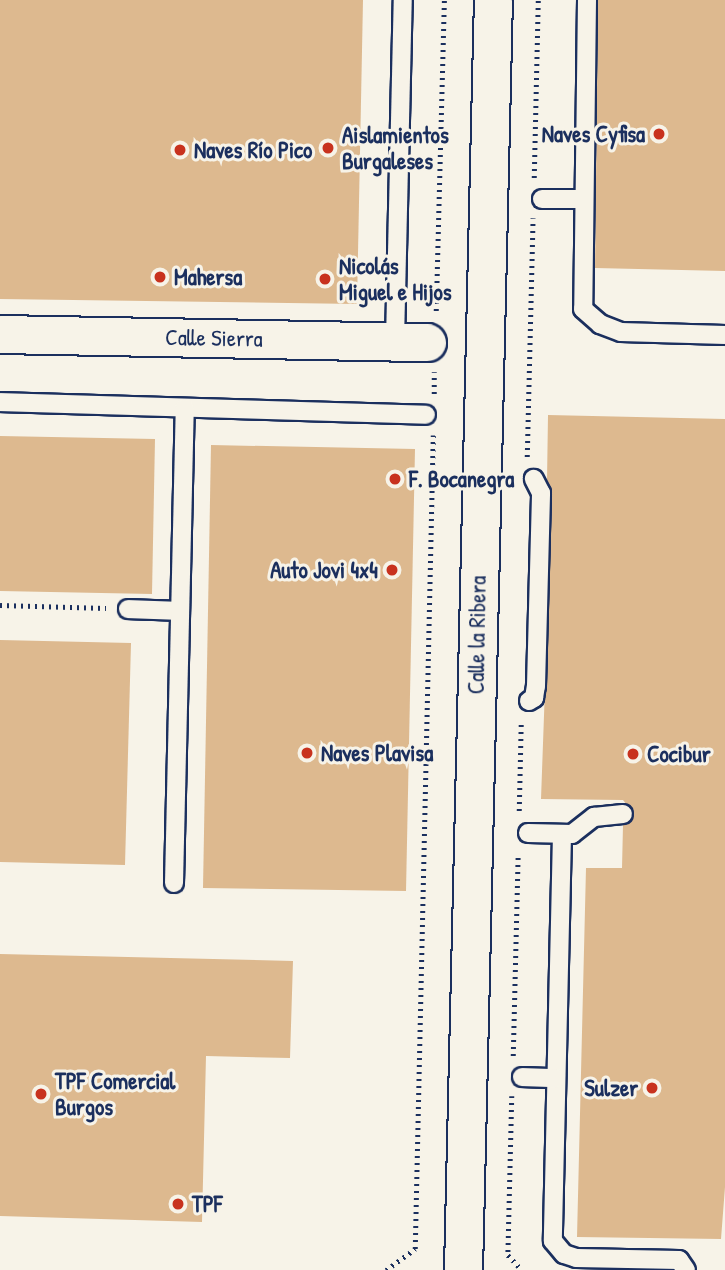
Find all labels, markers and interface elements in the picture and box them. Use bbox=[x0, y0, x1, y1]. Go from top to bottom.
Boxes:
place label: Naves Cyfisa bbox=[542, 120, 645, 148]
place label: Aislamientos Burgaleses bbox=[342, 121, 449, 175]
marker: Naves Cyfisa bbox=[651, 126, 667, 142]
place label: Naves Río Pico bbox=[194, 136, 312, 164]
marker: Aislamientos Burgaleses bbox=[320, 140, 336, 156]
marker: Naves Río Pico bbox=[172, 142, 188, 158]
place label: Nicolás Miguel e Hijos bbox=[339, 252, 452, 306]
place label: Mahersa bbox=[174, 263, 242, 291]
marker: Mahersa bbox=[152, 269, 168, 285]
marker: Nicolás Miguel e Hijos bbox=[317, 271, 333, 287]
street label: Calle Sierra bbox=[165, 323, 263, 353]
place label: F. Bocanegra bbox=[409, 465, 514, 493]
marker: F. Bocanegra bbox=[387, 471, 403, 487]
place label: Auto Jovi 4x4 bbox=[270, 556, 378, 584]
marker: Auto Jovi 4x4 bbox=[384, 562, 400, 578]
street label: Calle la Ribera bbox=[462, 576, 492, 694]
place label: Naves Plavisa bbox=[321, 739, 433, 767]
place label: Cocibur bbox=[647, 740, 710, 768]
marker: Naves Plavisa bbox=[299, 745, 315, 761]
marker: Cocibur bbox=[625, 746, 641, 762]
place label: TPF Comercial Burgos bbox=[55, 1067, 175, 1121]
place label: Sulzer bbox=[584, 1074, 638, 1102]
marker: Sulzer bbox=[644, 1080, 660, 1096]
marker: TPF Comercial Burgos bbox=[33, 1086, 49, 1102]
place label: TPF bbox=[192, 1190, 222, 1218]
marker: TPF bbox=[170, 1196, 186, 1212]

